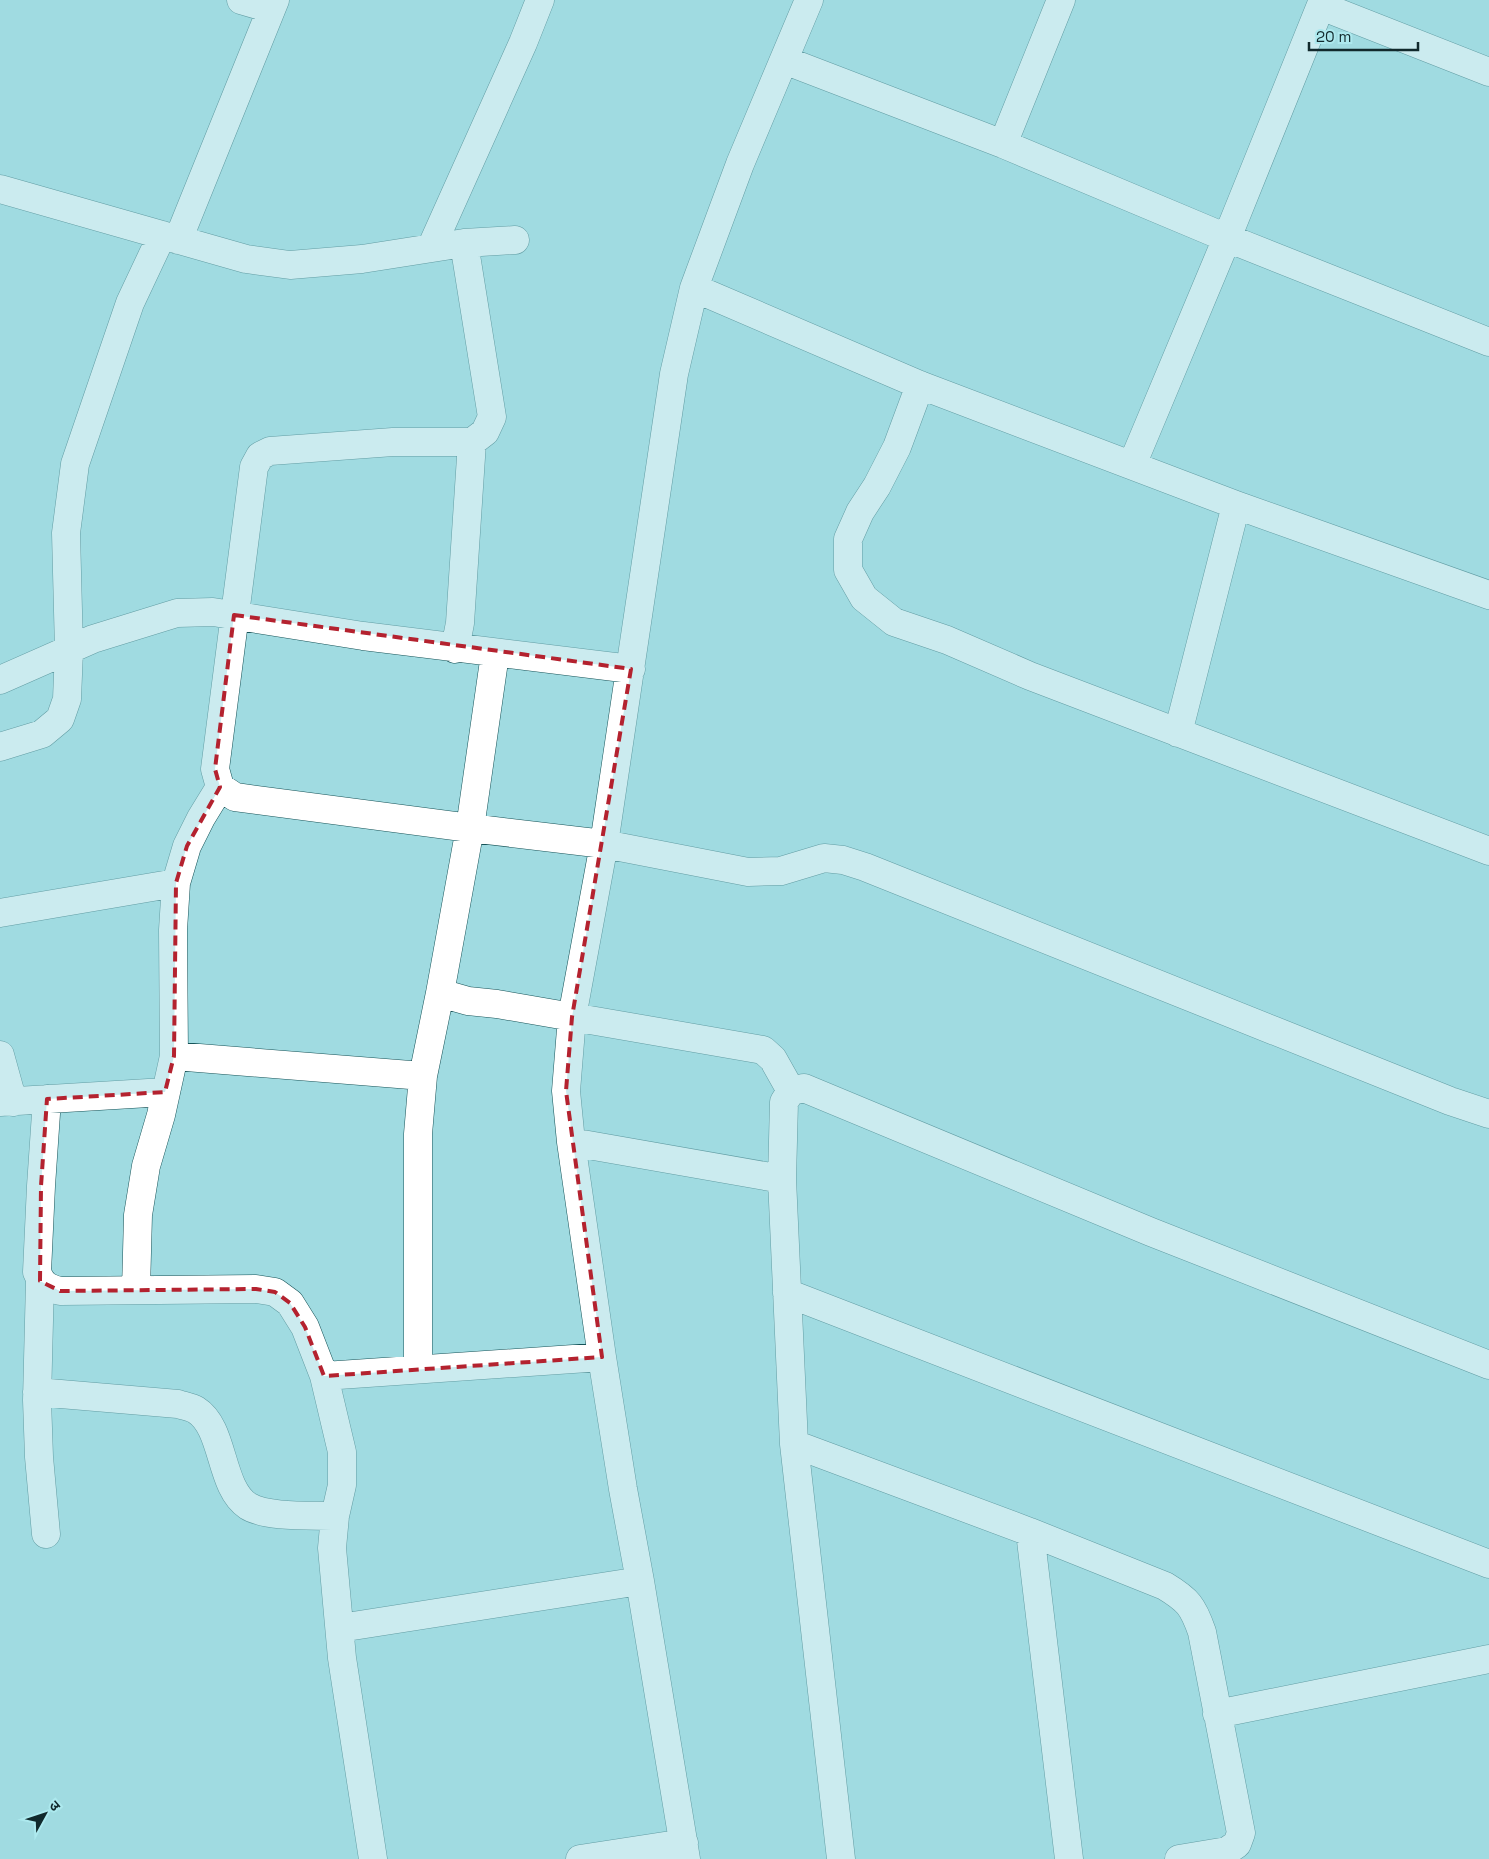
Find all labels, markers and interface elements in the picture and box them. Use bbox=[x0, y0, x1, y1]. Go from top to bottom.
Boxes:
scale bar bbox=[1309, 20, 1418, 52]
text: 20 m bbox=[1316, 27, 1351, 46]
north arrow bbox=[20, 1789, 70, 1839]
text: उ bbox=[45, 1797, 65, 1815]

